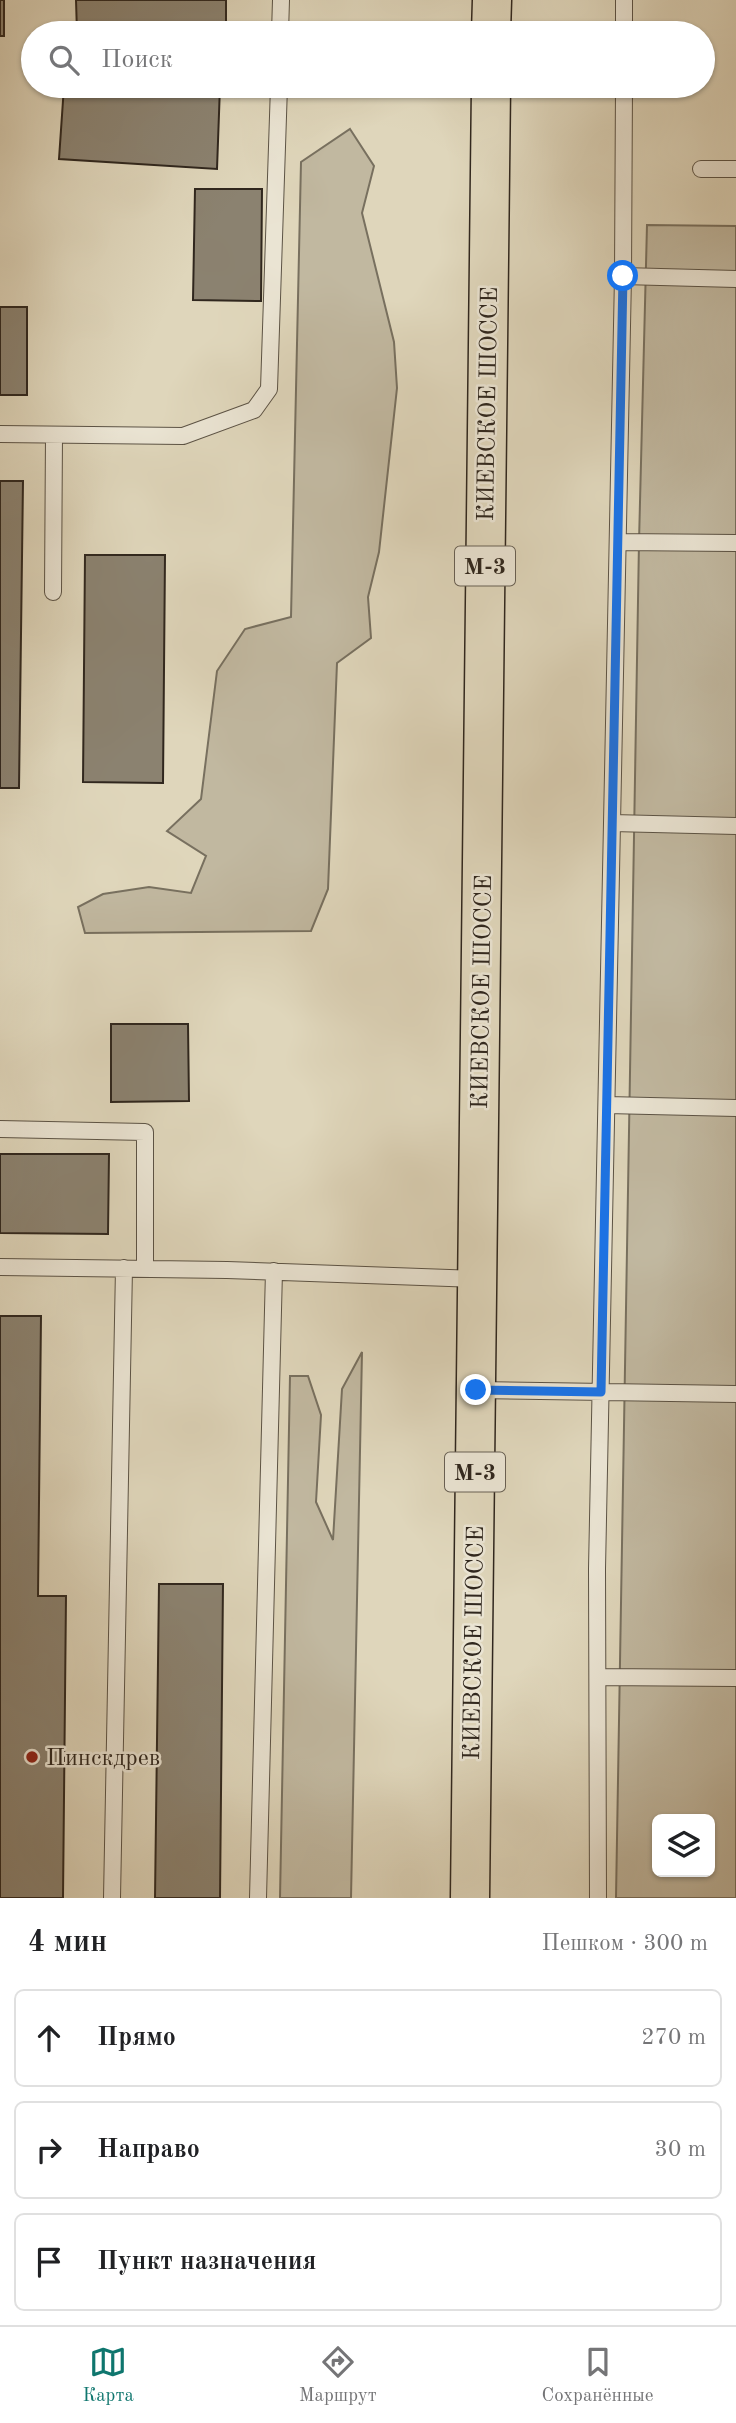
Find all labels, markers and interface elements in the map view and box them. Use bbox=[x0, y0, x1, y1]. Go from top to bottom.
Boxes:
search box bbox=[21, 21, 715, 98]
icon: search bbox=[45, 41, 83, 79]
text: Поиск bbox=[101, 47, 173, 73]
route start bbox=[607, 260, 638, 291]
street label: КИЕВСКОЕ ШОССЕ bbox=[475, 287, 503, 522]
road number: М-3 bbox=[455, 546, 515, 586]
street label: КИЕВСКОЕ ШОССЕ bbox=[469, 875, 497, 1110]
route end bbox=[460, 1374, 491, 1405]
road number: М-3 bbox=[445, 1452, 505, 1492]
street label: КИЕВСКОЕ ШОССЕ bbox=[461, 1526, 489, 1761]
place label: Пинскдрев bbox=[46, 1747, 160, 1771]
marker: Пинскдрев bbox=[24, 1749, 40, 1765]
map controls bbox=[652, 1814, 715, 1877]
button: layers bbox=[652, 1814, 715, 1877]
text: 4 мин bbox=[28, 1928, 107, 1958]
text: Пешком · 300 m bbox=[542, 1932, 708, 1955]
icon: ahead bbox=[30, 2019, 68, 2057]
text: Прямо bbox=[97, 2025, 176, 2051]
text: 270 m bbox=[641, 2026, 706, 2049]
icon: right bbox=[30, 2131, 68, 2169]
text: Направо bbox=[97, 2137, 200, 2163]
text: 30 m bbox=[655, 2138, 706, 2161]
icon: arrive bbox=[30, 2243, 68, 2281]
text: Пункт назначения bbox=[97, 2249, 316, 2275]
tab: Карта bbox=[82, 2343, 134, 2408]
tab: Маршрут bbox=[299, 2343, 377, 2408]
tab: Сохранённые bbox=[542, 2343, 654, 2408]

